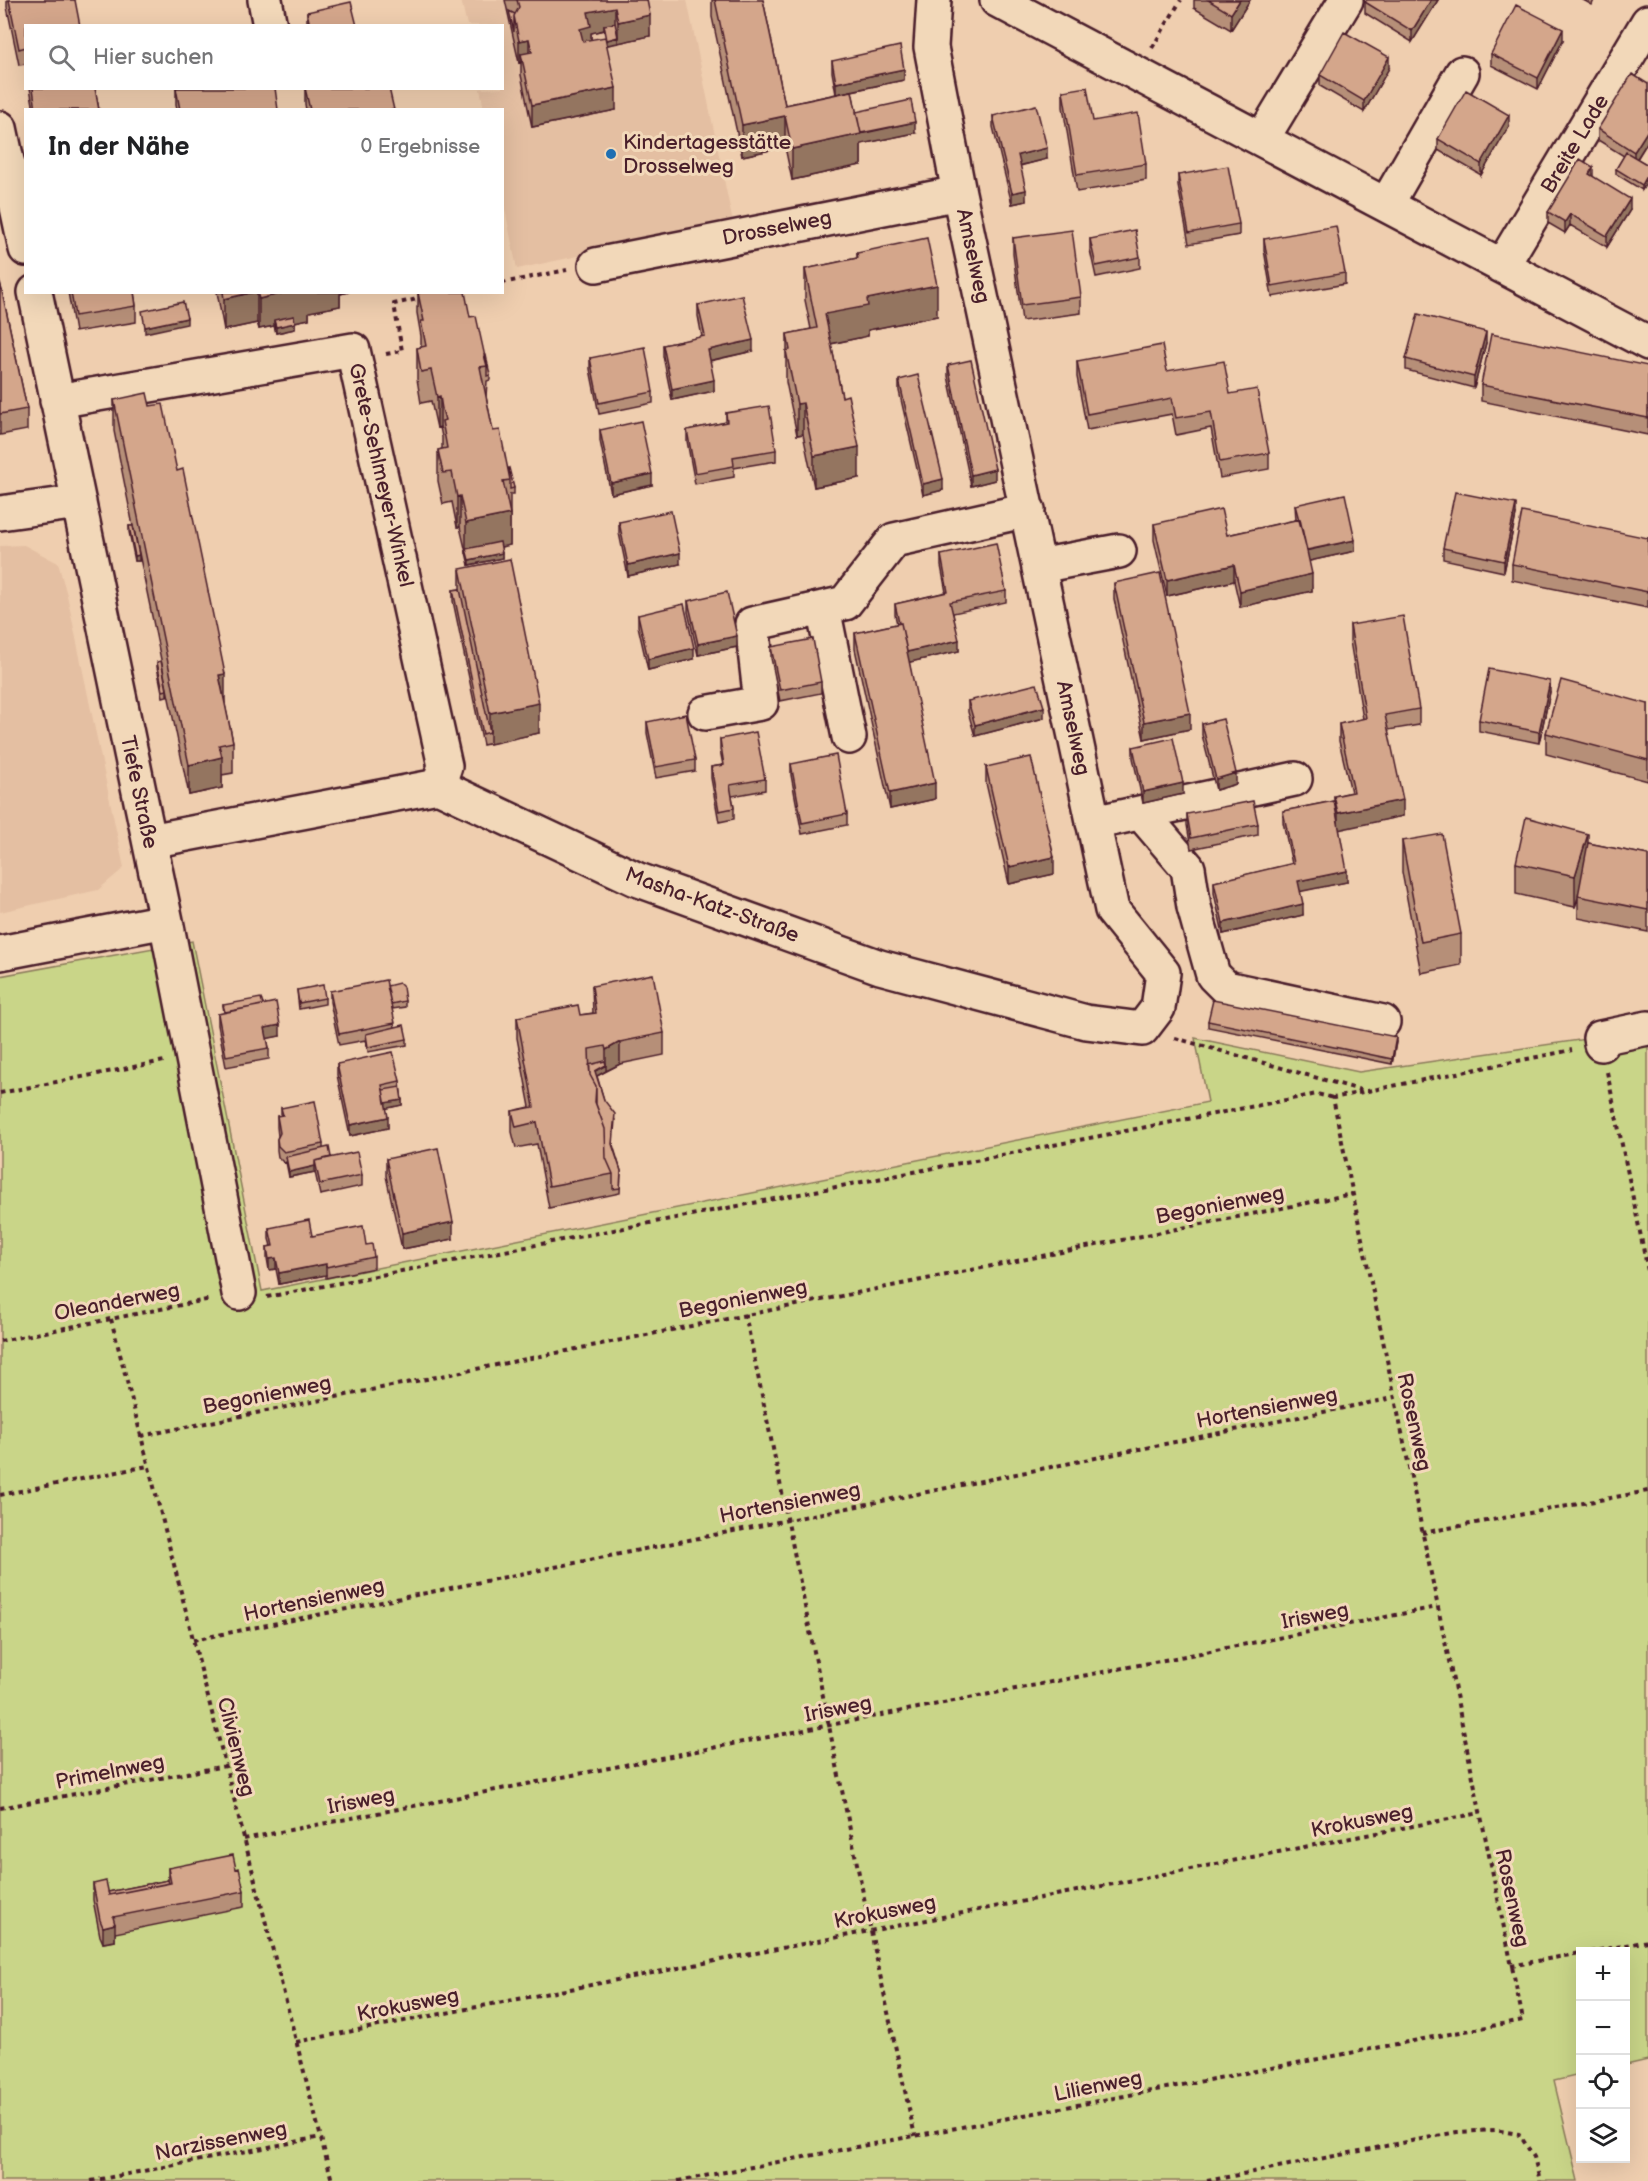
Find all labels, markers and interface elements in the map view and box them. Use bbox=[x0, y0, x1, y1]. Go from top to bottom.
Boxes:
search box bbox=[24, 24, 504, 90]
icon: search bbox=[45, 41, 78, 74]
text: Hier suchen bbox=[93, 44, 214, 71]
street label: Breite Lade bbox=[1536, 90, 1614, 198]
place label: Kindertagesstätte Drosselweg bbox=[623, 130, 791, 179]
text: In der Nähe bbox=[48, 132, 190, 163]
text: 0 Ergebnisse bbox=[361, 135, 480, 159]
marker: Kindertagesstätte Drosselweg bbox=[604, 147, 618, 161]
street label: Drosselweg bbox=[720, 205, 834, 251]
street label: Amselweg bbox=[951, 206, 995, 306]
street label: Grete-Sehlmeyer-Winkel bbox=[343, 361, 419, 589]
street label: Amselweg bbox=[1051, 678, 1095, 778]
street label: Tiefe Straße bbox=[115, 733, 163, 851]
street label: Masha-Katz-Straße bbox=[622, 862, 802, 948]
street label: Begonienweg bbox=[1154, 1180, 1286, 1230]
street label: Begonienweg bbox=[677, 1274, 809, 1324]
street label: Oleanderweg bbox=[52, 1278, 182, 1326]
street label: Begonienweg bbox=[201, 1370, 333, 1420]
street label: Rosenweg bbox=[1391, 1371, 1437, 1473]
street label: Hortensienweg bbox=[1194, 1382, 1340, 1434]
street label: Hortensienweg bbox=[717, 1477, 863, 1529]
street label: Hortensienweg bbox=[241, 1573, 387, 1627]
street label: Irisweg bbox=[1279, 1597, 1351, 1635]
street label: Irisweg bbox=[802, 1690, 874, 1728]
street label: Clivienweg bbox=[212, 1695, 260, 1799]
street label: Primelnweg bbox=[53, 1749, 167, 1795]
street label: Irisweg bbox=[325, 1782, 397, 1820]
street label: Krokusweg bbox=[1309, 1799, 1415, 1843]
street label: Rosenweg bbox=[1489, 1847, 1535, 1949]
street label: Krokusweg bbox=[832, 1890, 938, 1934]
map controls bbox=[1576, 1947, 1630, 2163]
button: + bbox=[1576, 1947, 1630, 2001]
street label: Krokusweg bbox=[355, 1983, 461, 2027]
button: − bbox=[1576, 2001, 1630, 2055]
button: locate bbox=[1576, 2055, 1630, 2109]
street label: Lilienweg bbox=[1052, 2065, 1144, 2107]
button: layers bbox=[1576, 2109, 1630, 2163]
street label: Narzissenweg bbox=[153, 2116, 289, 2166]

